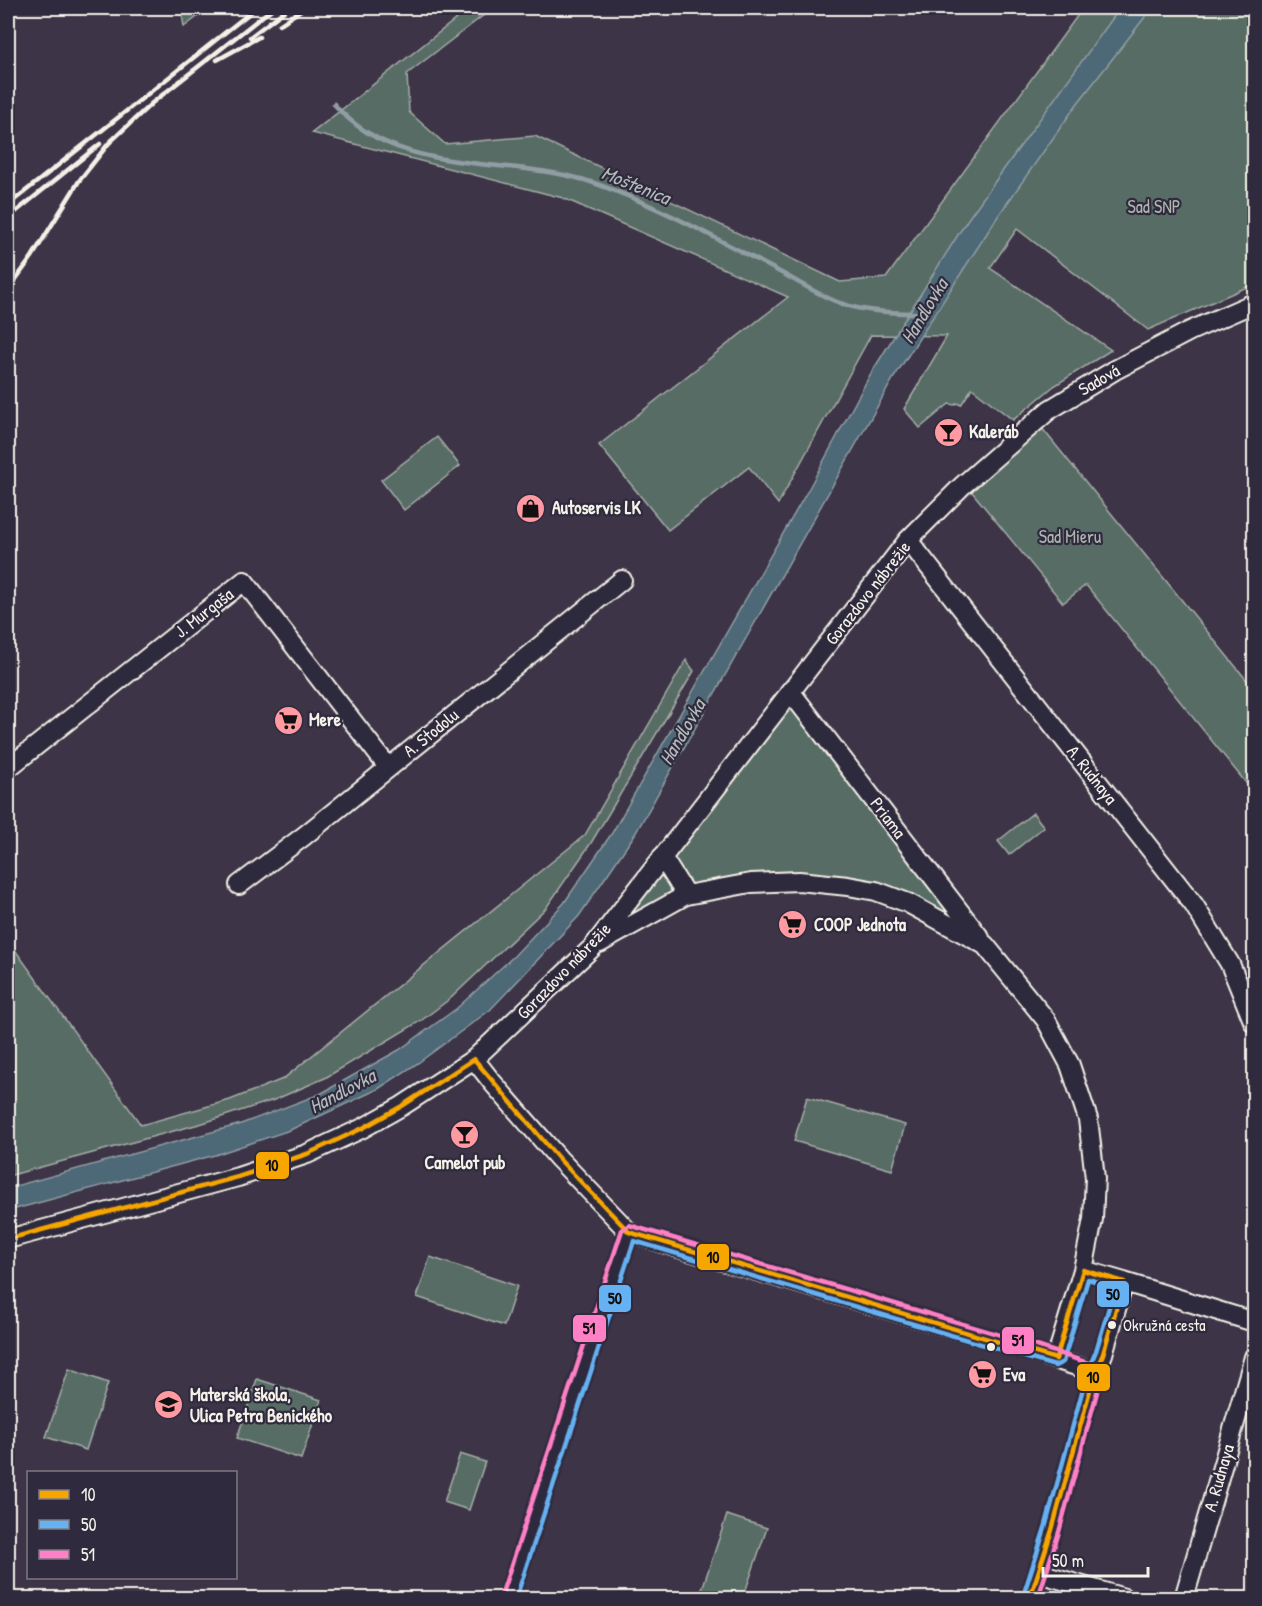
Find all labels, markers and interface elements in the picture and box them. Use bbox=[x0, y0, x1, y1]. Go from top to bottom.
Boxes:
water label: Moštenica bbox=[598, 159, 676, 211]
park label: Sad SNP bbox=[1128, 194, 1180, 219]
water label: Handlovka bbox=[894, 271, 955, 348]
street label: Sadová bbox=[1074, 358, 1124, 401]
bar icon: Kaleráb bbox=[932, 416, 964, 448]
place label: Kaleráb bbox=[969, 419, 1019, 444]
shop icon: Autoservis LK bbox=[515, 492, 547, 524]
place label: Autoservis LK bbox=[552, 495, 641, 520]
park label: Sad Mieru bbox=[1039, 524, 1101, 549]
street label: Gorazdovo nábrežie bbox=[819, 535, 916, 650]
street label: J. Murgaša bbox=[169, 582, 238, 644]
water label: Handlovka bbox=[652, 692, 712, 769]
street label: A. Stodolu bbox=[398, 703, 464, 763]
supermarket icon: Mere bbox=[272, 704, 304, 736]
place label: Mere bbox=[309, 707, 342, 732]
street label: A. Rudnaya bbox=[1061, 740, 1123, 810]
street label: Priama bbox=[865, 792, 912, 844]
supermarket icon: COOP Jednota bbox=[777, 909, 809, 941]
place label: COOP Jednota bbox=[814, 912, 907, 937]
street label: Gorazdovo nábrežie bbox=[511, 917, 616, 1025]
water label: Handlovka bbox=[304, 1061, 382, 1119]
bar icon: Camelot pub bbox=[449, 1118, 481, 1150]
place label: Camelot pub bbox=[424, 1150, 506, 1176]
line badge: 10 bbox=[255, 1151, 290, 1180]
text: 10 bbox=[266, 1154, 278, 1176]
line badge: 10 bbox=[696, 1243, 730, 1271]
text: 10 bbox=[707, 1246, 719, 1268]
line badge: 50 bbox=[1096, 1280, 1130, 1308]
text: 50 bbox=[1106, 1283, 1120, 1305]
line badge: 50 bbox=[598, 1284, 632, 1313]
text: 50 bbox=[608, 1287, 622, 1309]
line badge: 51 bbox=[572, 1314, 607, 1343]
place label: Okružná cesta bbox=[1123, 1314, 1206, 1336]
text: 51 bbox=[583, 1317, 595, 1339]
marker: Okružná cesta bbox=[1106, 1319, 1118, 1331]
line badge: 51 bbox=[1001, 1326, 1035, 1355]
text: 51 bbox=[1012, 1329, 1024, 1351]
unlabelled marker bbox=[985, 1341, 997, 1353]
supermarket icon: Eva bbox=[966, 1359, 998, 1391]
place label: Eva bbox=[1003, 1362, 1026, 1387]
line badge: 10 bbox=[1076, 1363, 1111, 1392]
text: 10 bbox=[1087, 1366, 1099, 1388]
place label: Materská škola, Ulica Petra Benického bbox=[190, 1382, 333, 1428]
school or university icon: Materská škola, Ulica Petra Benického bbox=[153, 1389, 185, 1421]
street label: A. Rudnaya bbox=[1197, 1441, 1240, 1514]
legend bbox=[27, 1471, 237, 1579]
text: 10 bbox=[81, 1482, 96, 1507]
text: 50 bbox=[81, 1512, 97, 1537]
scale bar bbox=[1043, 1540, 1148, 1578]
text: 51 bbox=[81, 1542, 95, 1567]
text: 50 m bbox=[1052, 1548, 1084, 1573]

